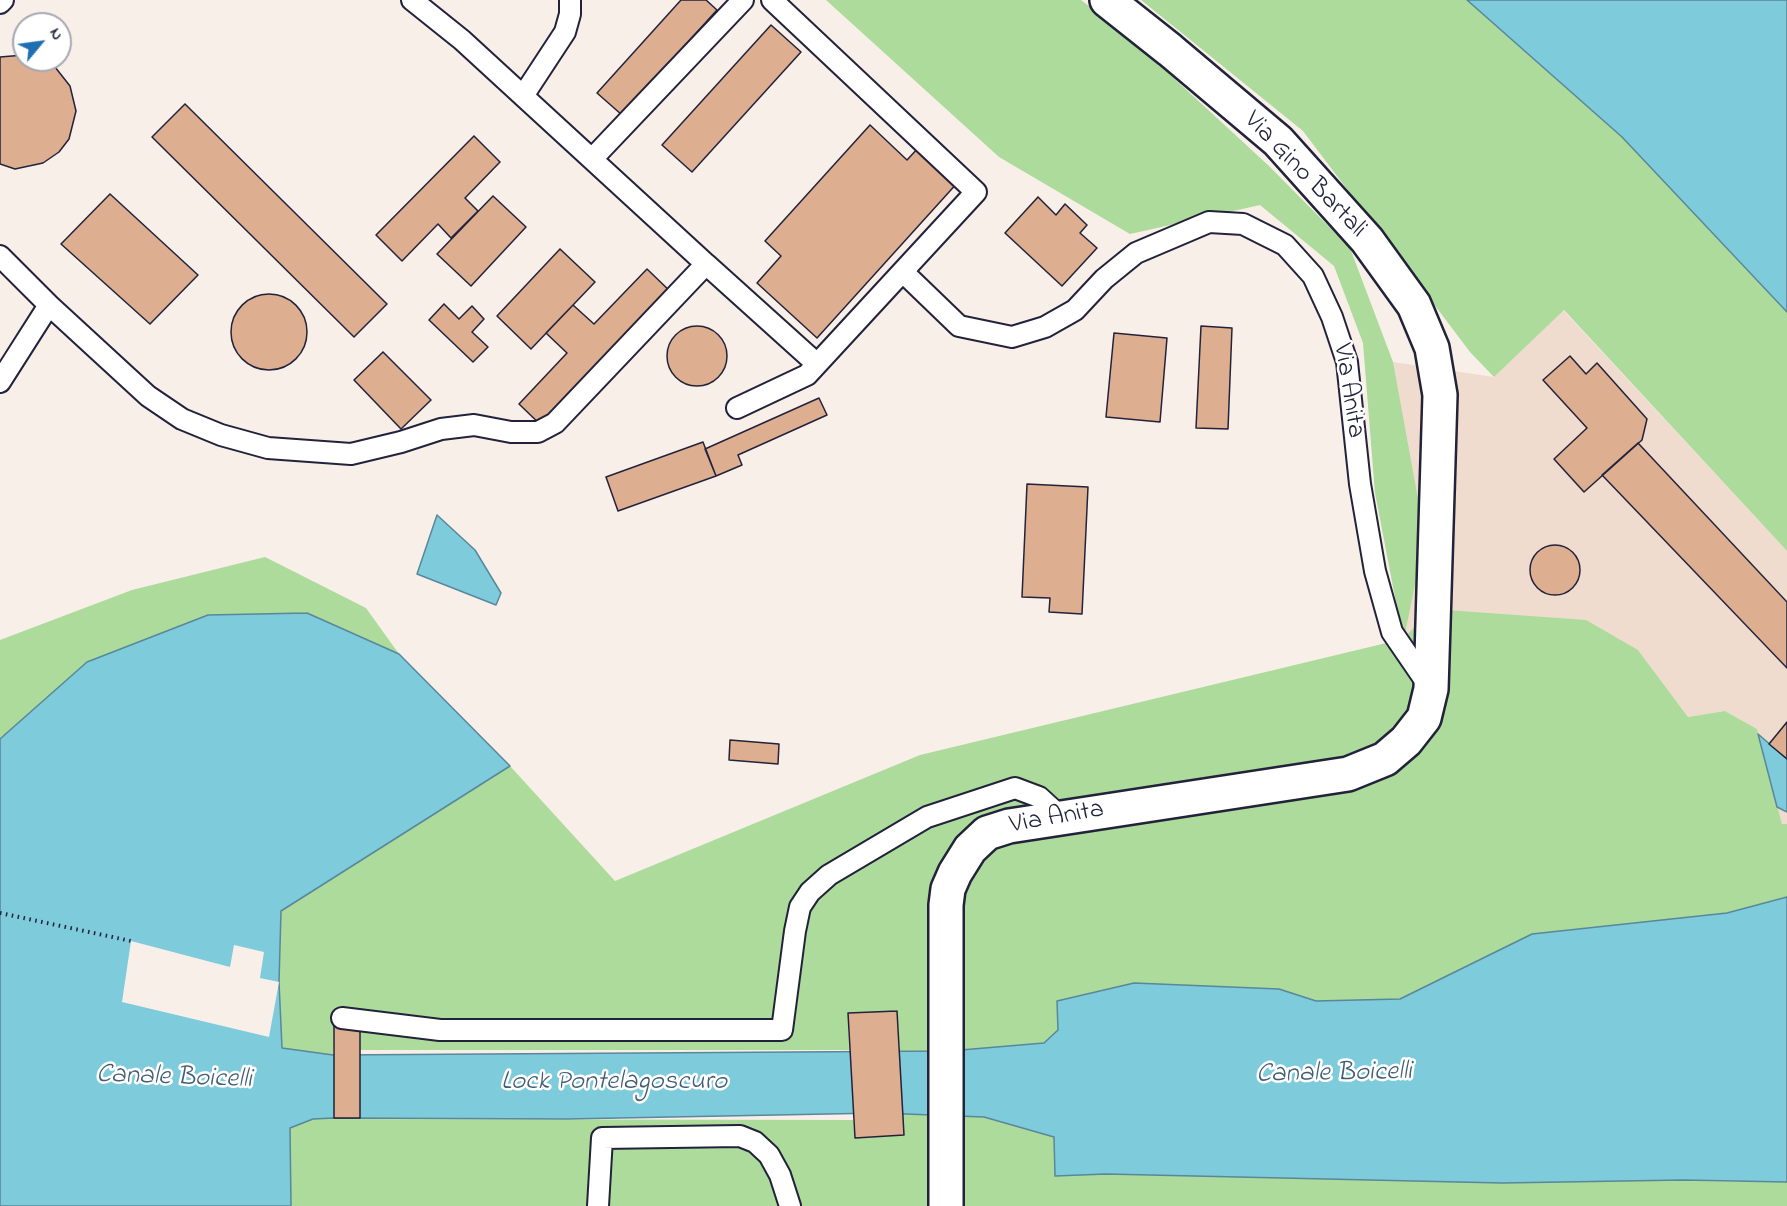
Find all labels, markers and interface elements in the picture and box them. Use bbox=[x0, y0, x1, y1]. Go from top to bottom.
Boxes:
north arrow bbox=[12, 12, 72, 72]
text: N bbox=[43, 24, 69, 45]
street label: Via Gino Bartali bbox=[1236, 106, 1372, 246]
street label: Via Anita bbox=[1324, 342, 1370, 440]
street label: Via Anita bbox=[1007, 795, 1107, 843]
water label: Canale Boicelli bbox=[1256, 1057, 1412, 1093]
water label: Canale Boicelli bbox=[96, 1060, 252, 1098]
water label: Lock Pontelagoscuro bbox=[501, 1068, 727, 1100]

